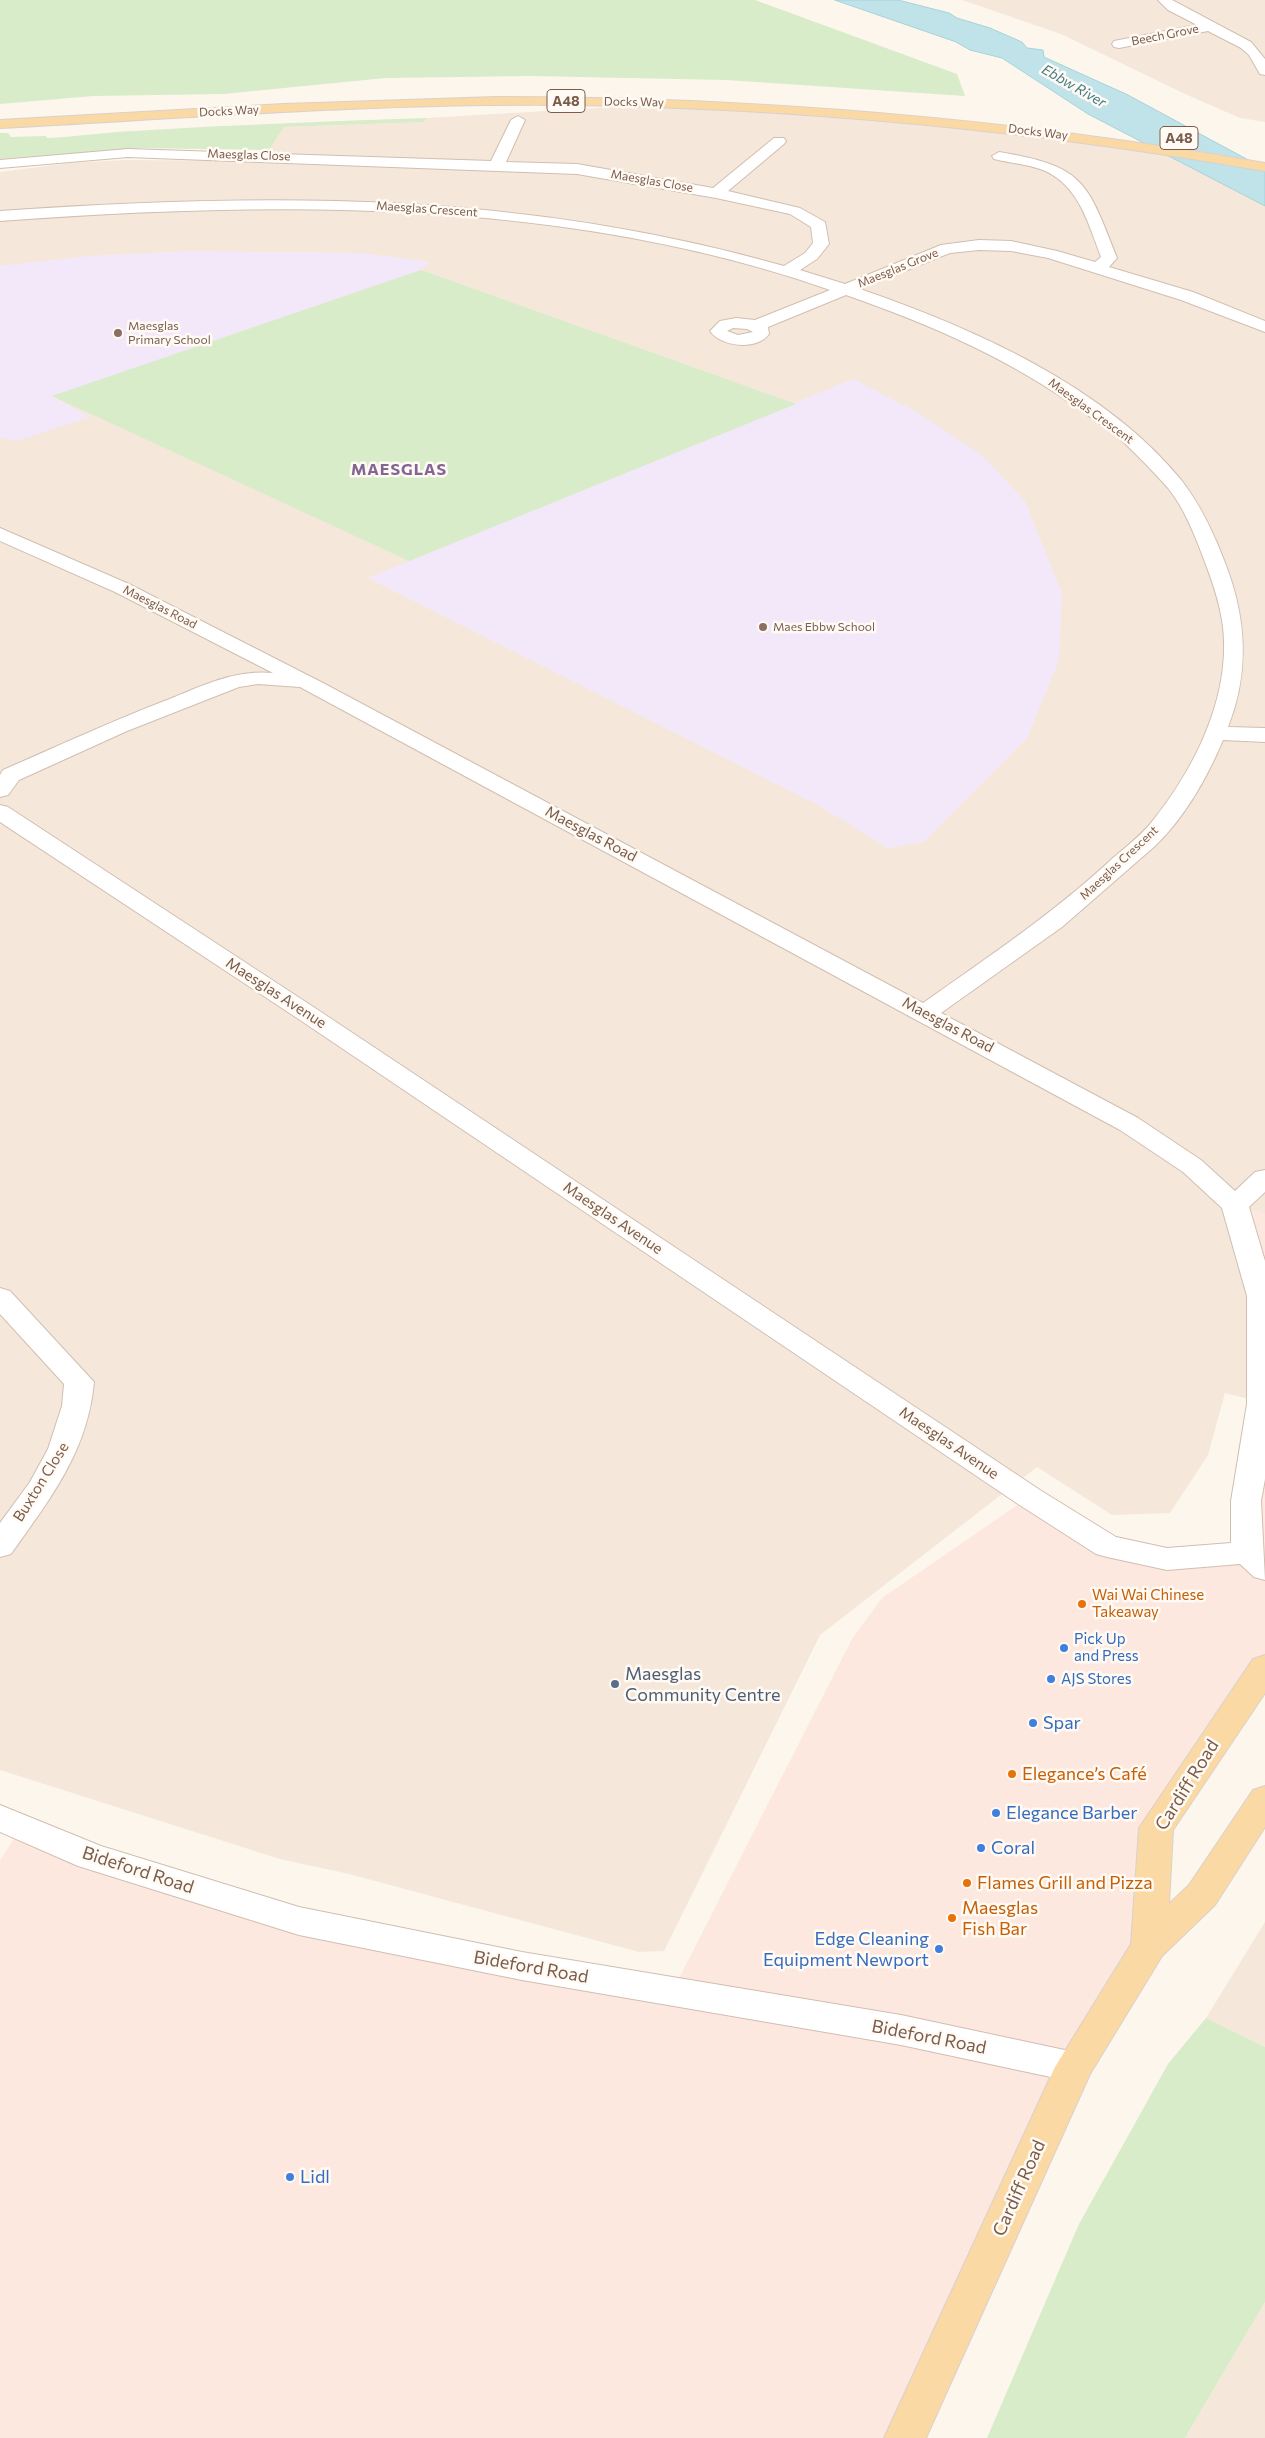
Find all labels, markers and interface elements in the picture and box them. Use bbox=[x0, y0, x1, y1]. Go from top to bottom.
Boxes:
street label: Beech Grove bbox=[1130, 21, 1200, 49]
water label: Ebbw River bbox=[1039, 61, 1109, 111]
road number: A48 bbox=[547, 90, 585, 112]
street label: Docks Way bbox=[604, 94, 664, 110]
street label: Docks Way bbox=[199, 102, 259, 120]
street label: Docks Way bbox=[1007, 121, 1069, 143]
road number: A48 bbox=[1160, 126, 1198, 150]
street label: Maesglas Close bbox=[207, 146, 291, 164]
street label: Maesglas Close bbox=[610, 167, 694, 195]
street label: Maesglas Crescent bbox=[376, 198, 478, 220]
street label: Maesglas Grove bbox=[856, 245, 940, 291]
place label: Maesglas Primary School bbox=[128, 319, 211, 347]
marker: Maesglas Primary School bbox=[112, 327, 124, 339]
street label: Maesglas Crescent bbox=[1046, 375, 1136, 447]
district label: MAESGLAS bbox=[350, 460, 448, 480]
street label: Maesglas Road bbox=[121, 582, 199, 632]
place label: Maes Ebbw School bbox=[773, 620, 875, 634]
marker: Maes Ebbw School bbox=[757, 621, 769, 633]
street label: Maesglas Road bbox=[542, 802, 640, 866]
street label: Maesglas Crescent bbox=[1077, 823, 1161, 903]
street label: Maesglas Avenue bbox=[222, 954, 330, 1032]
street label: Maesglas Road bbox=[899, 993, 997, 1057]
street label: Maesglas Avenue bbox=[560, 1178, 666, 1258]
street label: Maesglas Avenue bbox=[896, 1403, 1002, 1483]
street label: Buxton Close bbox=[9, 1439, 73, 1525]
place label: Wai Wai Chinese Takeaway bbox=[1092, 1586, 1204, 1621]
marker: Wai Wai Chinese Takeaway bbox=[1076, 1598, 1088, 1610]
place label: Pick Up and Press bbox=[1074, 1630, 1139, 1665]
marker: Pick Up and Press bbox=[1058, 1642, 1070, 1654]
place label: Maesglas Community Centre bbox=[625, 1663, 781, 1706]
place label: AJS Stores bbox=[1061, 1670, 1132, 1688]
marker: AJS Stores bbox=[1045, 1673, 1057, 1685]
marker: Maesglas Community Centre bbox=[609, 1678, 621, 1690]
place label: Spar bbox=[1043, 1712, 1081, 1734]
marker: Spar bbox=[1027, 1717, 1039, 1729]
street label: Cardiff Road bbox=[1151, 1736, 1223, 1834]
place label: Elegance’s Café bbox=[1022, 1763, 1147, 1785]
marker: Elegance’s Café bbox=[1006, 1768, 1018, 1780]
place label: Elegance Barber bbox=[1006, 1802, 1138, 1824]
marker: Elegance Barber bbox=[990, 1807, 1002, 1819]
place label: Coral bbox=[991, 1837, 1035, 1859]
street label: Bideford Road bbox=[79, 1842, 197, 1898]
marker: Coral bbox=[975, 1842, 987, 1854]
place label: Flames Grill and Pizza bbox=[977, 1872, 1153, 1894]
marker: Flames Grill and Pizza bbox=[961, 1877, 973, 1889]
place label: Maesglas Fish Bar bbox=[962, 1897, 1038, 1940]
marker: Maesglas Fish Bar bbox=[946, 1912, 958, 1924]
place label: Edge Cleaning Equipment Newport bbox=[763, 1928, 929, 1970]
marker: Edge Cleaning Equipment Newport bbox=[933, 1943, 945, 1955]
street label: Bideford Road bbox=[472, 1946, 590, 1988]
street label: Bideford Road bbox=[870, 2015, 988, 2059]
street label: Cardiff Road bbox=[988, 2137, 1050, 2239]
place label: Lidl bbox=[300, 2166, 330, 2188]
marker: Lidl bbox=[284, 2171, 296, 2183]

